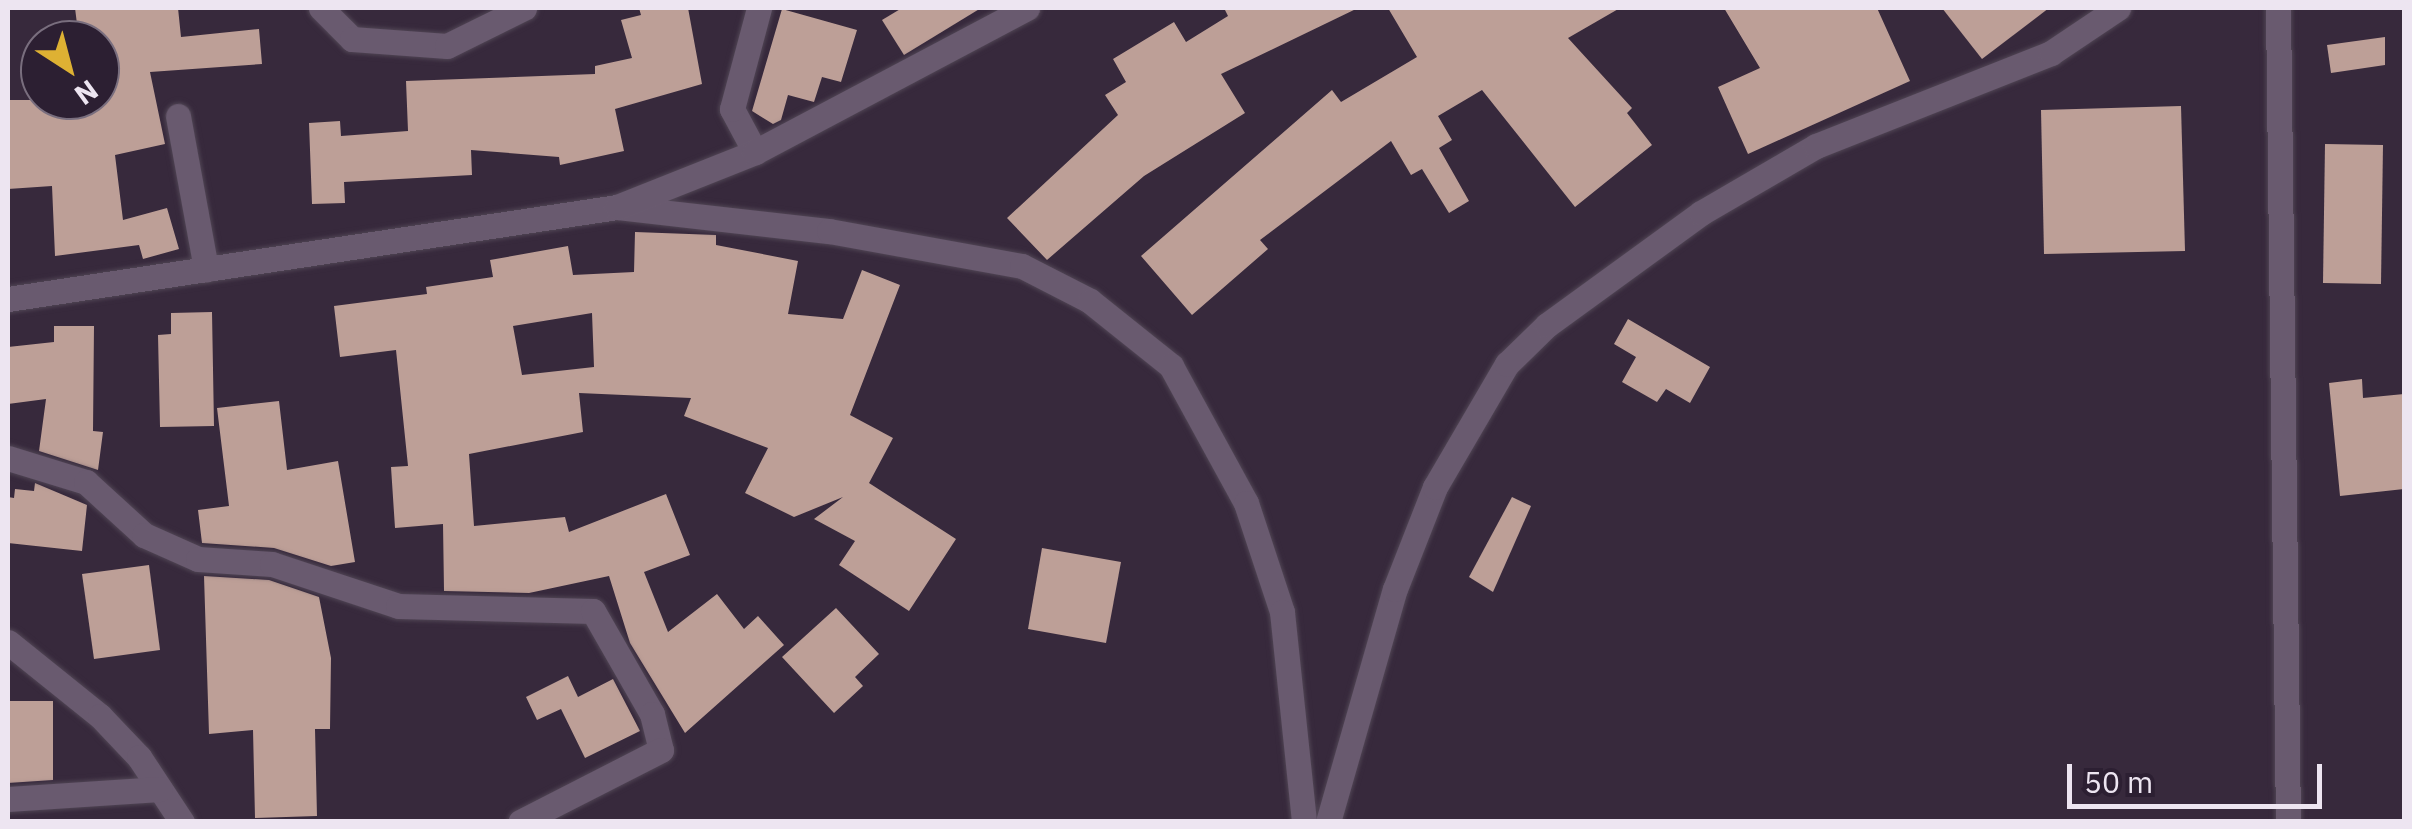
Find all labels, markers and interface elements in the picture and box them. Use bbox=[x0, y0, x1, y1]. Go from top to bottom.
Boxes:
north arrow bbox=[20, 20, 120, 120]
text: N bbox=[68, 72, 106, 114]
scale bar bbox=[2072, 744, 2327, 806]
text: 50 m bbox=[2084, 762, 2153, 801]

